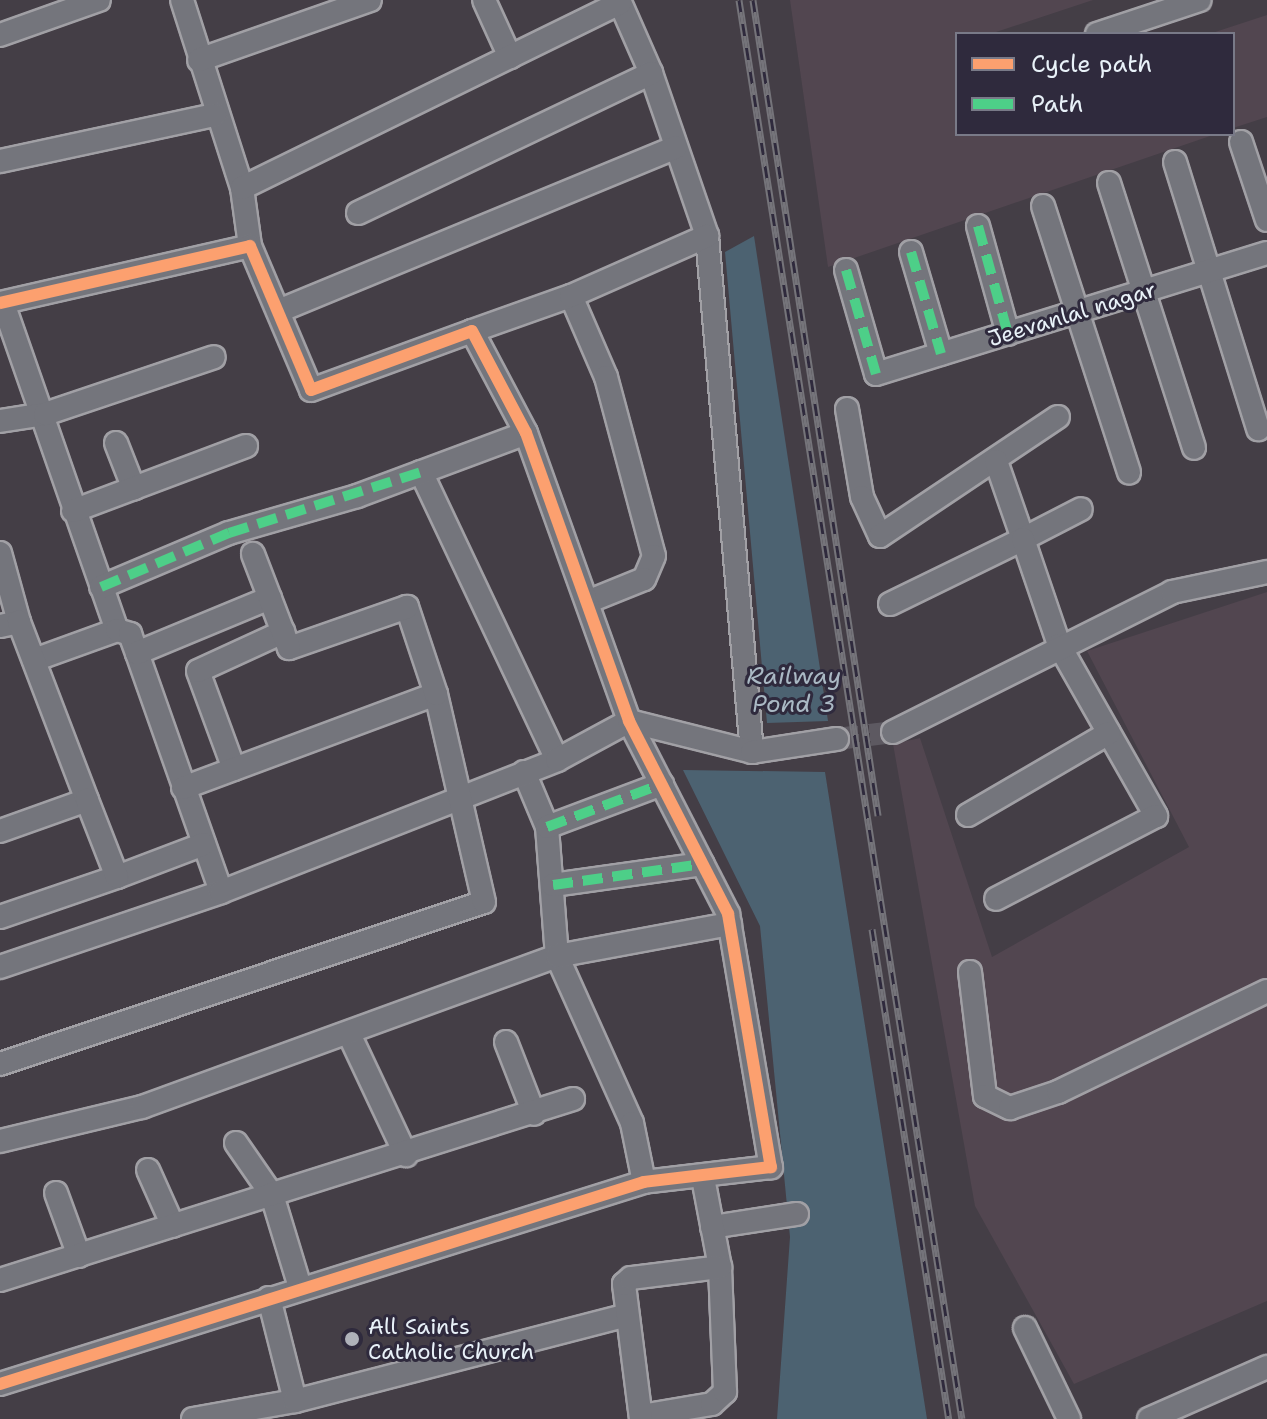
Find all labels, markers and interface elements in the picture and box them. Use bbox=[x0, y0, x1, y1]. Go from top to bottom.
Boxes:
legend bbox=[955, 32, 1235, 136]
text: Cycle path bbox=[1031, 48, 1152, 80]
text: Path bbox=[1031, 88, 1083, 120]
street label: Jeevanlal nagar bbox=[985, 276, 1159, 352]
water label: Railway Pond 3 bbox=[747, 663, 841, 719]
place label: All Saints Catholic Church bbox=[368, 1313, 534, 1364]
marker: All Saints Catholic Church bbox=[343, 1330, 361, 1348]

